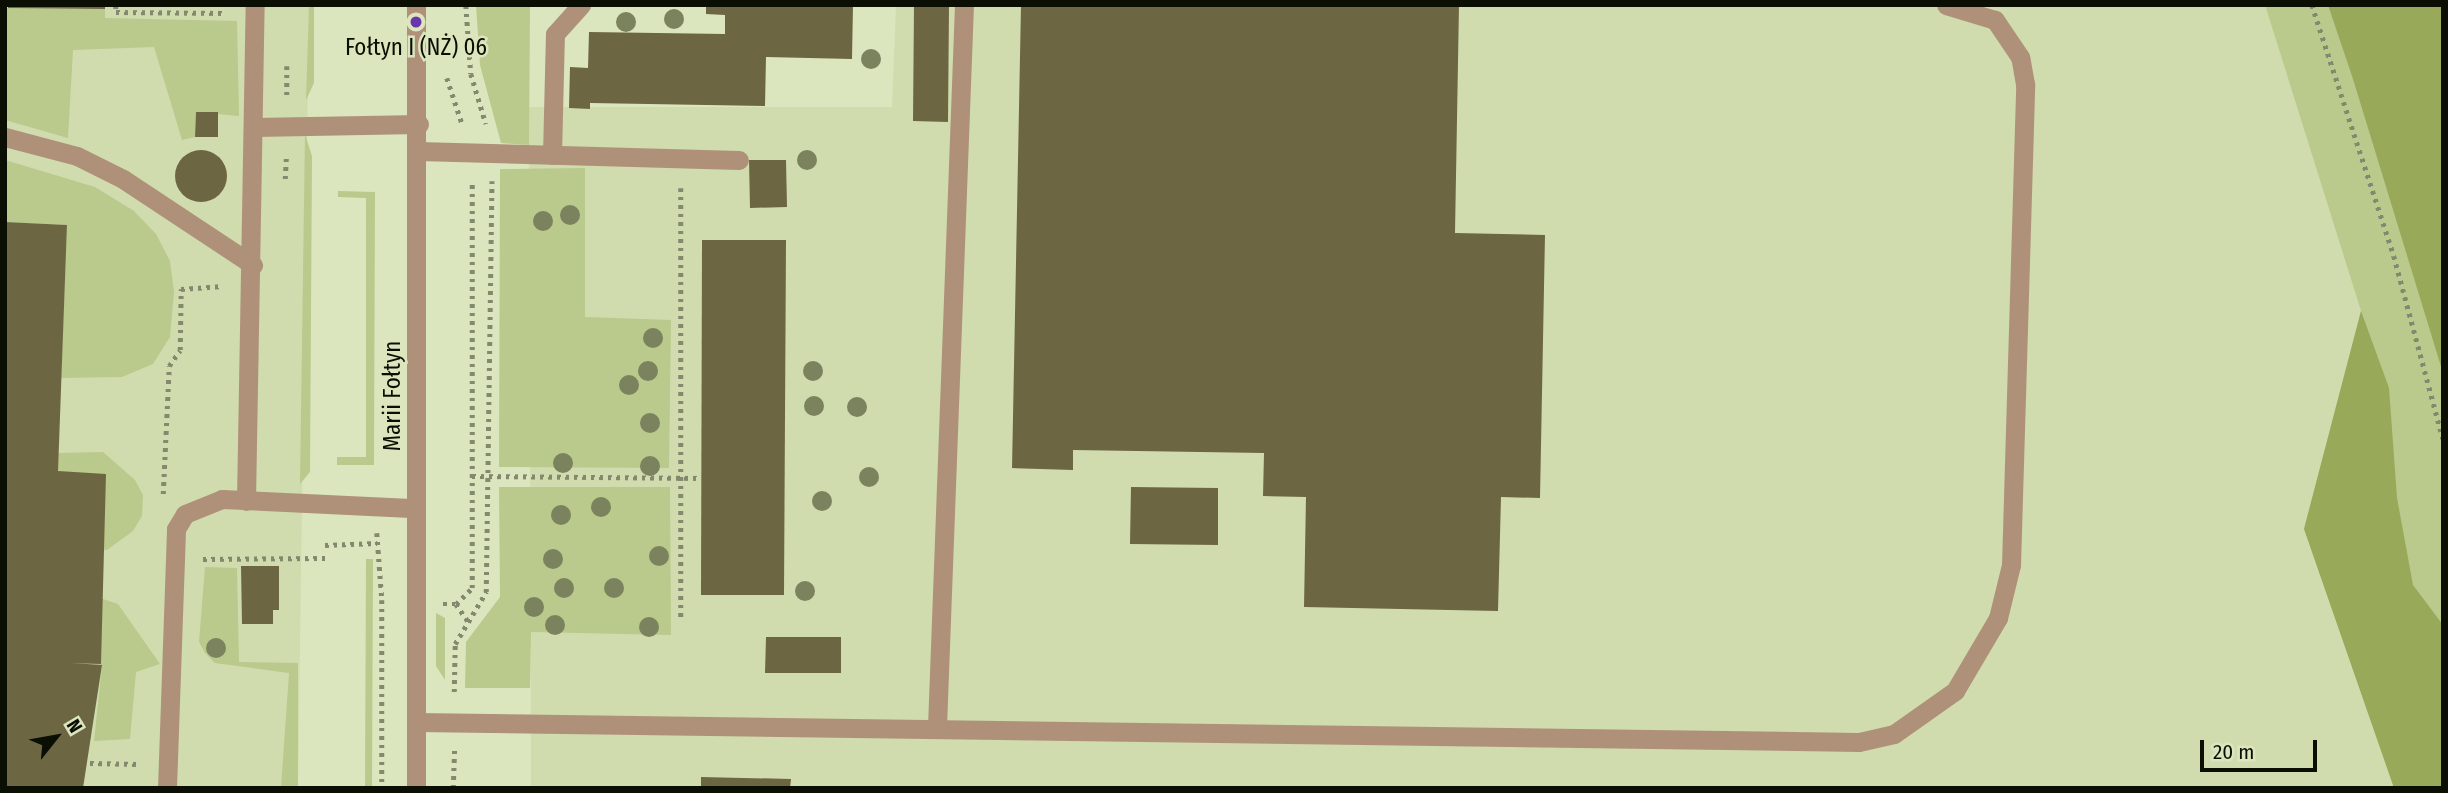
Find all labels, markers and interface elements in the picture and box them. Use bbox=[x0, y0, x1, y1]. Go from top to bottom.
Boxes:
marker: Fołtyn I (NŻ) 06 bbox=[408, 14, 424, 30]
place label: Fołtyn I (NŻ) 06 bbox=[345, 33, 487, 61]
street label: Marii Fołtyn bbox=[378, 341, 406, 451]
north arrow bbox=[21, 702, 91, 772]
text: N bbox=[62, 715, 87, 737]
scale bar bbox=[2203, 726, 2320, 770]
text: 20 m bbox=[2213, 739, 2254, 765]

